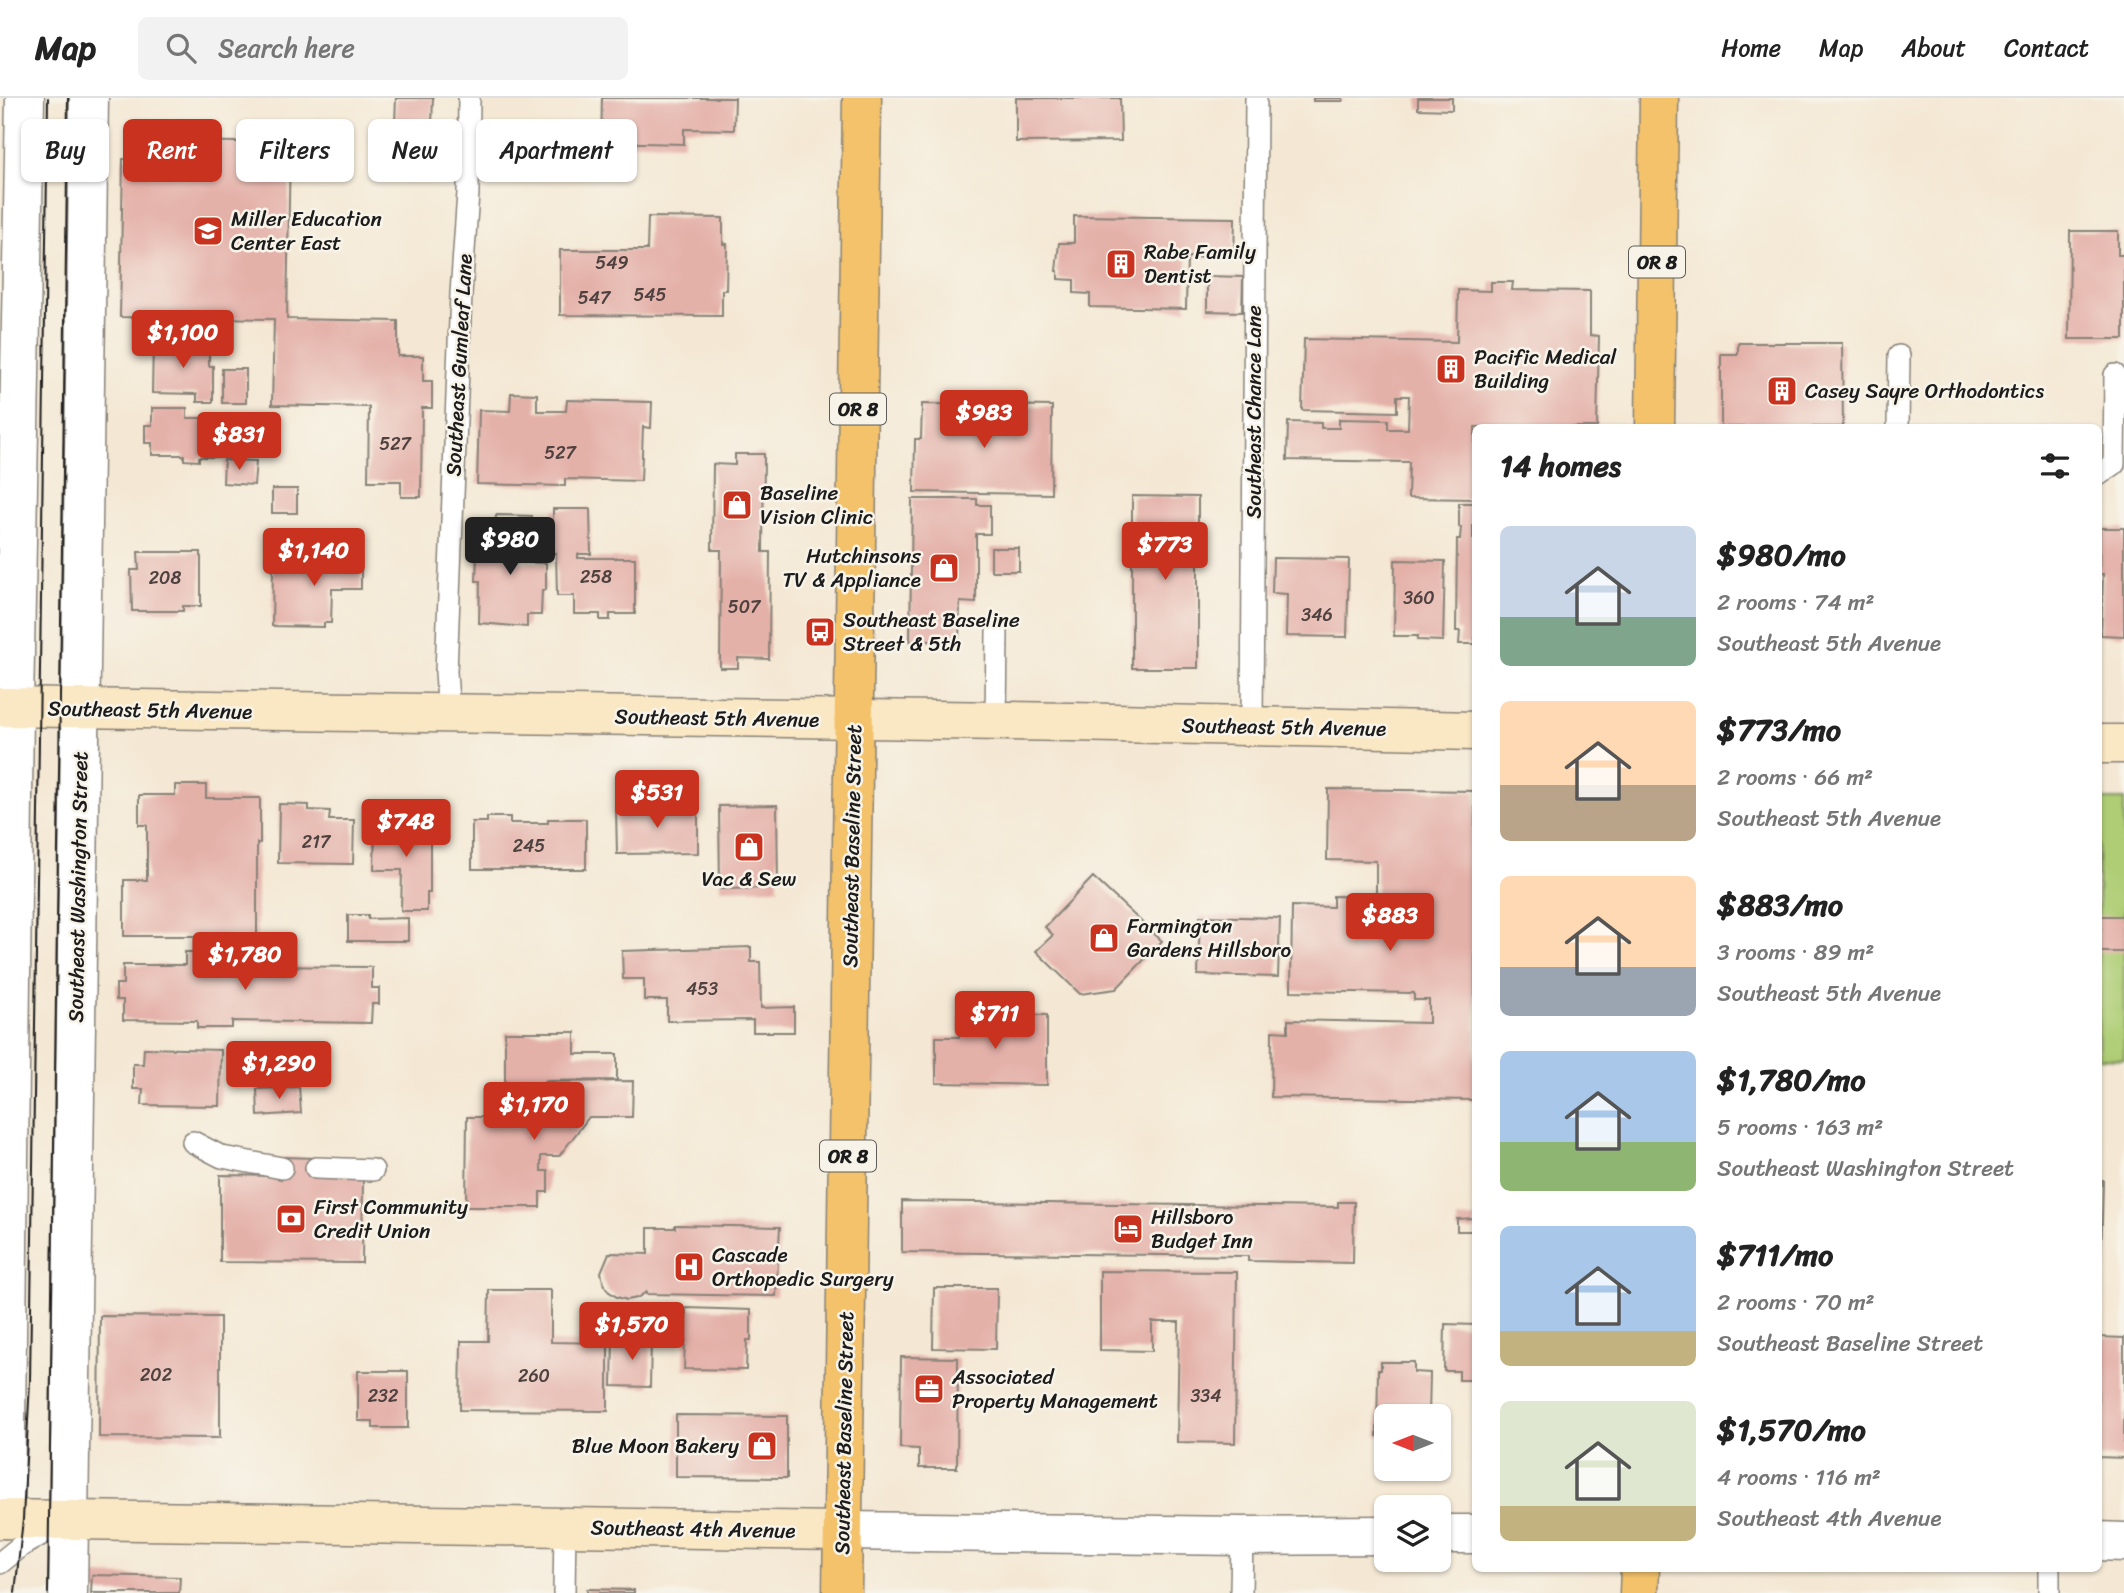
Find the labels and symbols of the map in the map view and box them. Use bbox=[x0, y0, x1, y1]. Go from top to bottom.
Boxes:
place label: Miller Education Center East bbox=[231, 200, 382, 262]
school or university icon: Miller Education Center East bbox=[191, 214, 225, 248]
place label: Rabe Family Dentist bbox=[1144, 233, 1256, 295]
road number: OR 8 bbox=[1629, 246, 1685, 278]
house number: 549 bbox=[595, 247, 629, 279]
building icon: Rabe Family Dentist bbox=[1104, 247, 1138, 281]
street label: Southeast Gumleaf Lane bbox=[434, 253, 484, 477]
house number: 545 bbox=[633, 279, 667, 311]
house number: 547 bbox=[578, 282, 612, 314]
street label: Southeast Chance Lane bbox=[1235, 305, 1273, 519]
pin: $1,100 bbox=[126, 310, 240, 370]
place label: Pacific Medical Building bbox=[1474, 338, 1617, 400]
building icon: Pacific Medical Building bbox=[1434, 352, 1468, 386]
place label: Casey Sayre Orthodontics bbox=[1805, 372, 2044, 410]
building icon: Casey Sayre Orthodontics bbox=[1765, 374, 1799, 408]
pin: $983 bbox=[943, 390, 1025, 450]
road number: OR 8 bbox=[830, 394, 886, 424]
pin: $831 bbox=[198, 412, 280, 472]
house number: 527 bbox=[379, 428, 413, 460]
house number: 527 bbox=[544, 437, 578, 469]
place label: Baseline Vision Clinic bbox=[760, 474, 873, 536]
shop icon: Baseline Vision Clinic bbox=[720, 488, 754, 522]
pin: $980 bbox=[469, 518, 551, 577]
pin: $773 bbox=[1124, 522, 1206, 582]
pin: $1,140 bbox=[257, 528, 371, 588]
place label: Hutchinsons TV & Appliance bbox=[782, 537, 921, 599]
shop icon: Hutchinsons TV & Appliance bbox=[927, 551, 961, 585]
house number: 258 bbox=[580, 561, 612, 593]
house number: 208 bbox=[149, 562, 181, 594]
house number: 360 bbox=[1403, 582, 1435, 614]
house number: 507 bbox=[728, 591, 762, 623]
house number: 346 bbox=[1301, 599, 1333, 631]
place label: Southeast Baseline Street & 5th bbox=[843, 601, 1020, 663]
bus stop icon: Southeast Baseline Street & 5th bbox=[803, 615, 837, 649]
street label: Southeast 5th Avenue bbox=[47, 689, 253, 731]
street label: Southeast 5th Avenue bbox=[614, 697, 820, 739]
street label: Southeast 5th Avenue bbox=[1181, 706, 1387, 748]
street label: Southeast Baseline Street bbox=[831, 724, 873, 968]
street label: Southeast Washington Street bbox=[57, 751, 99, 1023]
pin: $531 bbox=[616, 770, 698, 830]
pin: $748 bbox=[365, 800, 447, 859]
house number: 217 bbox=[302, 826, 332, 858]
house number: 245 bbox=[513, 830, 545, 862]
shop icon: Vac & Sew bbox=[732, 830, 766, 864]
place label: Vac & Sew bbox=[702, 860, 797, 898]
pin: $883 bbox=[1349, 894, 1431, 953]
place label: Farmington Gardens Hillsboro bbox=[1127, 907, 1291, 969]
shop icon: Farmington Gardens Hillsboro bbox=[1087, 921, 1121, 955]
pin: $1,780 bbox=[188, 932, 302, 992]
house number: 453 bbox=[686, 973, 718, 1005]
pin: $711 bbox=[954, 992, 1036, 1051]
pin: $1,290 bbox=[222, 1042, 336, 1101]
pin: $1,170 bbox=[477, 1082, 591, 1142]
road number: OR 8 bbox=[820, 1140, 876, 1172]
place label: First Community Credit Union bbox=[314, 1188, 468, 1250]
place label: Hillsboro Budget Inn bbox=[1151, 1198, 1253, 1260]
bank icon: First Community Credit Union bbox=[274, 1202, 308, 1236]
hotel icon: Hillsboro Budget Inn bbox=[1111, 1212, 1145, 1246]
place label: Cascade Orthopedic Surgery bbox=[712, 1236, 894, 1298]
hospital icon: Cascade Orthopedic Surgery bbox=[672, 1250, 706, 1284]
pin: $1,570 bbox=[575, 1302, 689, 1362]
street label: Southeast Baseline Street bbox=[823, 1311, 865, 1555]
place label: Associated Property Management bbox=[951, 1358, 1158, 1420]
house number: 202 bbox=[140, 1359, 172, 1391]
house number: 260 bbox=[518, 1360, 550, 1392]
office icon: Associated Property Management bbox=[912, 1372, 946, 1406]
house number: 232 bbox=[368, 1380, 398, 1412]
house number: 334 bbox=[1190, 1380, 1222, 1412]
north arrow bbox=[1374, 1404, 1451, 1480]
place label: Blue Moon Bakery bbox=[572, 1427, 739, 1465]
shop icon: Blue Moon Bakery bbox=[745, 1429, 779, 1463]
street label: Southeast 4th Avenue bbox=[590, 1508, 796, 1550]

